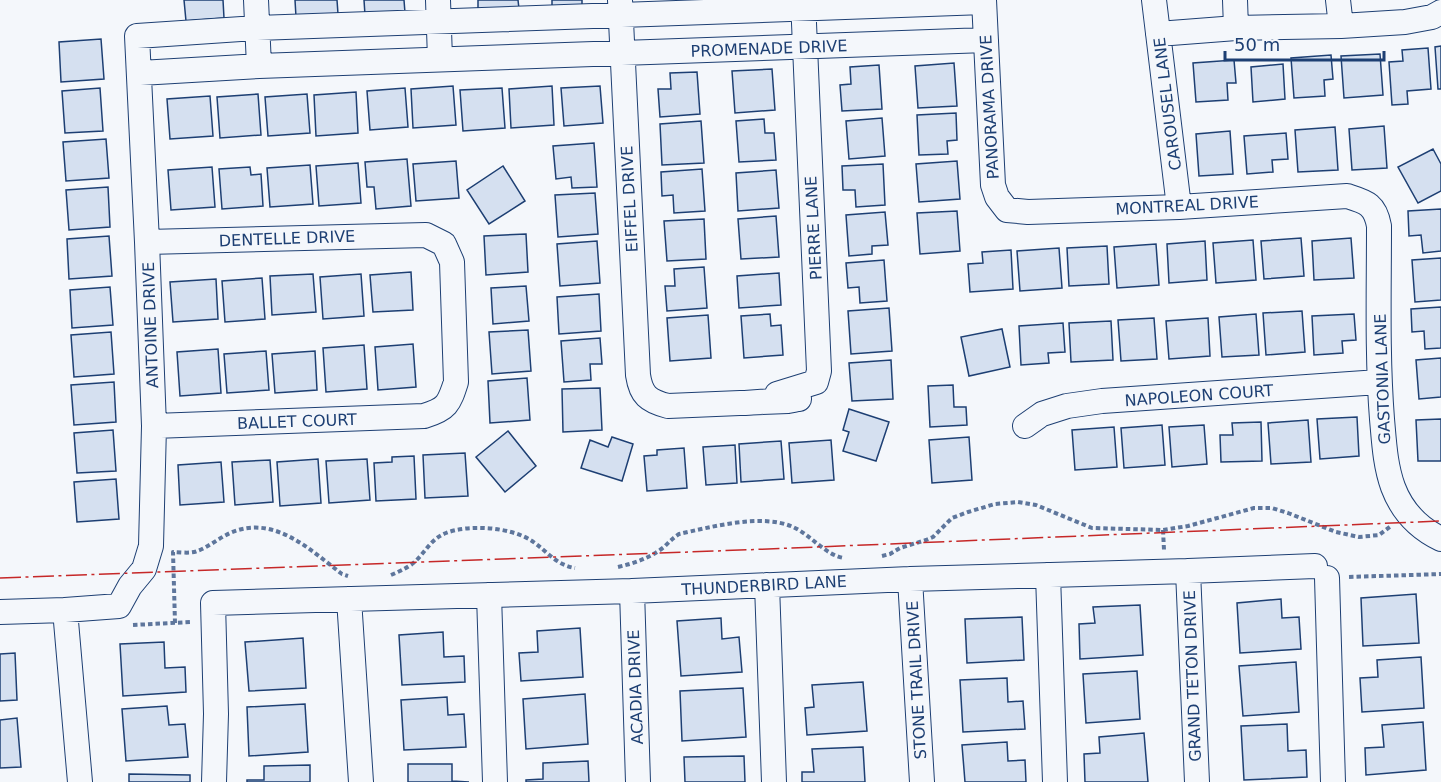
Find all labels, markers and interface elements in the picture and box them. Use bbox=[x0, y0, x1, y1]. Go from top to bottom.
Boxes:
scale bar bbox=[1225, 24, 1384, 62]
street label: PANORAMA DRIVE bbox=[976, 34, 1003, 180]
text: 50 m bbox=[1234, 34, 1280, 55]
street label: PROMENADE DRIVE bbox=[690, 36, 848, 61]
street label: CAROUSEL LANE bbox=[1150, 36, 1185, 172]
street label: EIFFEL DRIVE bbox=[617, 145, 642, 253]
street label: PIERRE LANE bbox=[801, 175, 826, 281]
street label: MONTREAL DRIVE bbox=[1115, 192, 1259, 219]
street label: DENTELLE DRIVE bbox=[218, 227, 356, 250]
street label: ANTOINE DRIVE bbox=[139, 262, 162, 388]
street label: GASTONIA LANE bbox=[1371, 313, 1394, 445]
street label: NAPOLEON COURT bbox=[1124, 381, 1274, 410]
street label: BALLET COURT bbox=[237, 410, 357, 433]
street label: THUNDERBIRD LANE bbox=[680, 572, 847, 599]
street label: GRAND TETON DRIVE bbox=[1180, 590, 1205, 762]
street label: STONE TRAIL DRIVE bbox=[903, 600, 930, 760]
street label: ACADIA DRIVE bbox=[624, 629, 647, 745]

